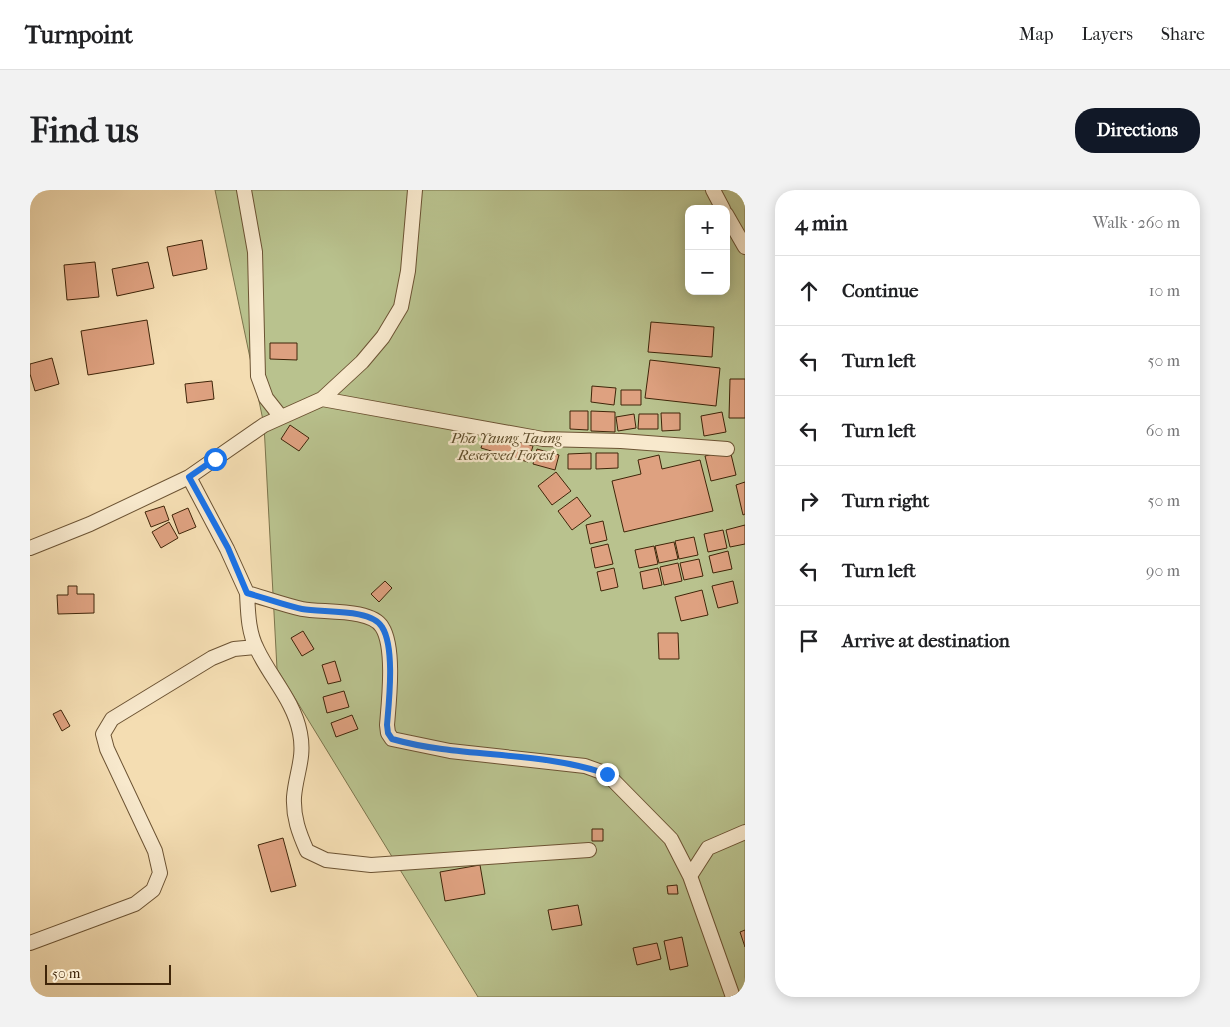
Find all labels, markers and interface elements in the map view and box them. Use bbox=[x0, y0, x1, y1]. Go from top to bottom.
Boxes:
text: Turnpoint bbox=[25, 21, 133, 49]
text: Map bbox=[1019, 24, 1053, 45]
text: Layers bbox=[1081, 24, 1133, 45]
text: Share bbox=[1161, 24, 1205, 45]
button: Directions bbox=[1075, 108, 1200, 153]
text: Find us bbox=[30, 110, 139, 151]
map controls bbox=[685, 205, 730, 295]
button: + bbox=[685, 205, 730, 250]
text: 4 min bbox=[795, 211, 848, 235]
text: Walk · 260 m bbox=[1093, 213, 1180, 232]
button: − bbox=[685, 250, 730, 295]
icon: ahead bbox=[795, 277, 823, 305]
text: Continue bbox=[842, 280, 918, 302]
text: 10 m bbox=[1149, 281, 1180, 300]
icon: left bbox=[795, 347, 823, 375]
text: Turn left bbox=[842, 350, 916, 372]
text: 50 m bbox=[1148, 351, 1180, 370]
icon: left bbox=[795, 417, 823, 445]
text: Turn left bbox=[842, 420, 916, 442]
text: 60 m bbox=[1146, 421, 1180, 440]
park label: Pha Yaung Taung Reserved Forest bbox=[450, 429, 562, 464]
route start bbox=[204, 448, 227, 471]
icon: right bbox=[795, 487, 823, 515]
text: Turn right bbox=[842, 490, 929, 512]
text: 50 m bbox=[1148, 491, 1180, 510]
icon: left bbox=[795, 557, 823, 585]
text: Turn left bbox=[842, 560, 916, 582]
text: 90 m bbox=[1146, 561, 1180, 580]
icon: arrive bbox=[795, 627, 823, 655]
text: Arrive at destination bbox=[842, 630, 1010, 652]
route end bbox=[596, 763, 619, 786]
scale bar bbox=[45, 962, 171, 985]
text: 50 m bbox=[52, 965, 80, 982]

